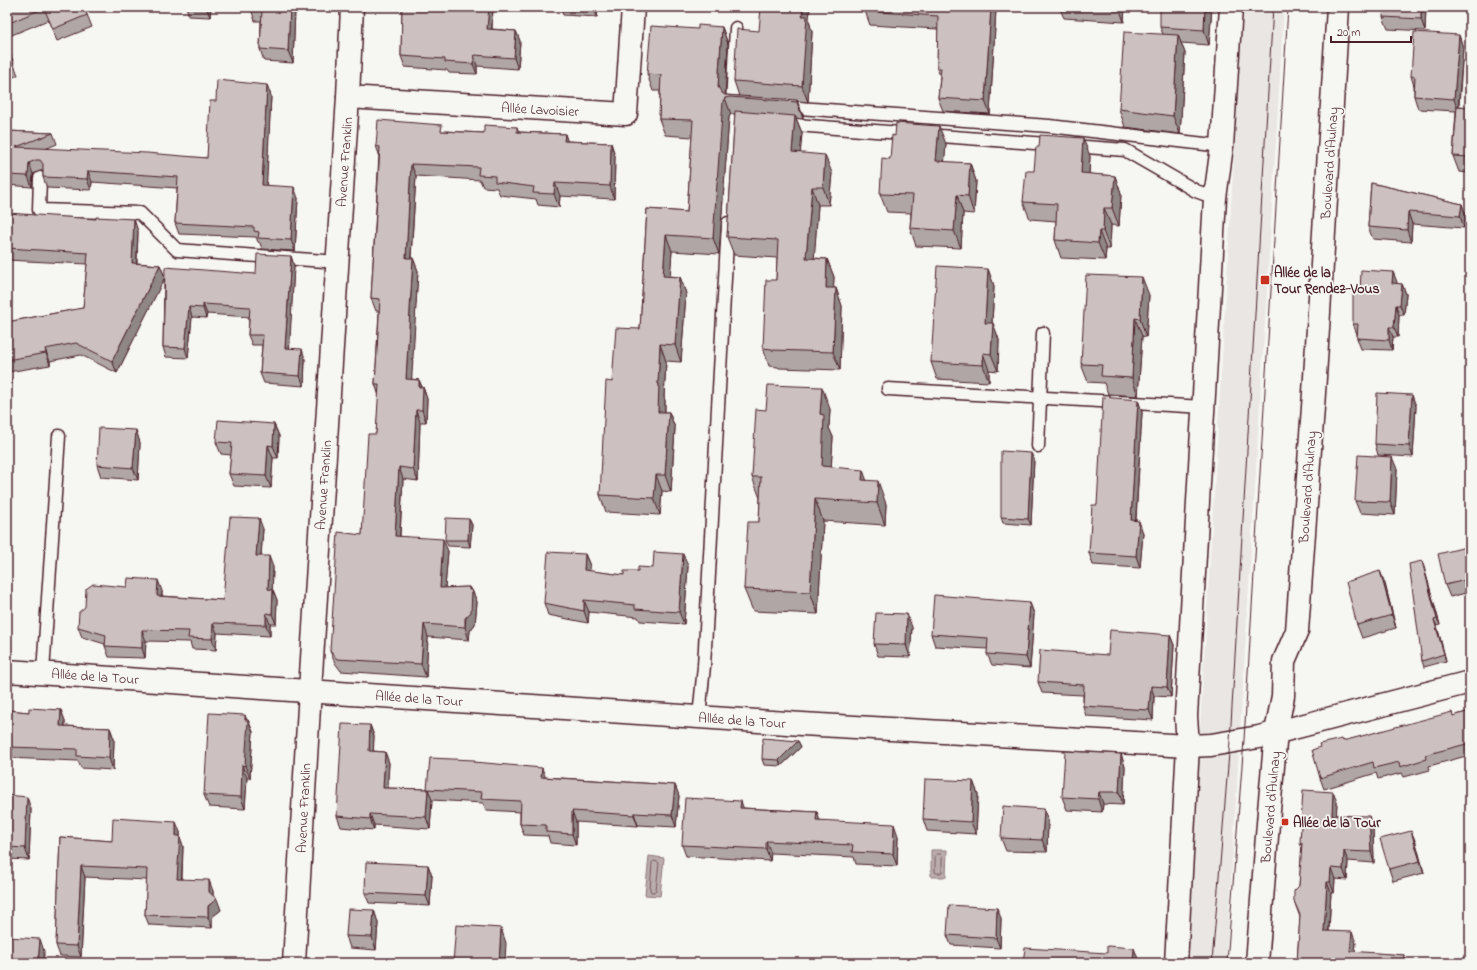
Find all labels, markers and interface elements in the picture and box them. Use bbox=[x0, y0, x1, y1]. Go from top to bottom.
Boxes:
scale bar bbox=[1331, 18, 1411, 44]
text: 20 m bbox=[1337, 24, 1360, 42]
street label: Allée Lavoisier bbox=[501, 98, 580, 123]
street label: Boulevard d'Aulnay bbox=[1316, 106, 1346, 221]
street label: Avenue Franklin bbox=[332, 116, 359, 208]
place label: Allée de la Tour Rendez-Vous bbox=[1274, 263, 1380, 300]
marker: Allée de la Tour Rendez-Vous bbox=[1259, 274, 1271, 286]
street label: Boulevard d'Aulnay bbox=[1294, 430, 1324, 545]
street label: Avenue Franklin bbox=[311, 439, 338, 531]
street label: Allée de la Tour bbox=[51, 664, 140, 691]
street label: Allée de la Tour bbox=[375, 686, 464, 713]
street label: Allée de la Tour bbox=[698, 708, 787, 735]
street label: Boulevard d'Aulnay bbox=[1256, 750, 1288, 865]
street label: Avenue Franklin bbox=[292, 762, 317, 854]
place label: Allée de la Tour bbox=[1293, 813, 1381, 834]
marker: Allée de la Tour bbox=[1280, 817, 1290, 827]

